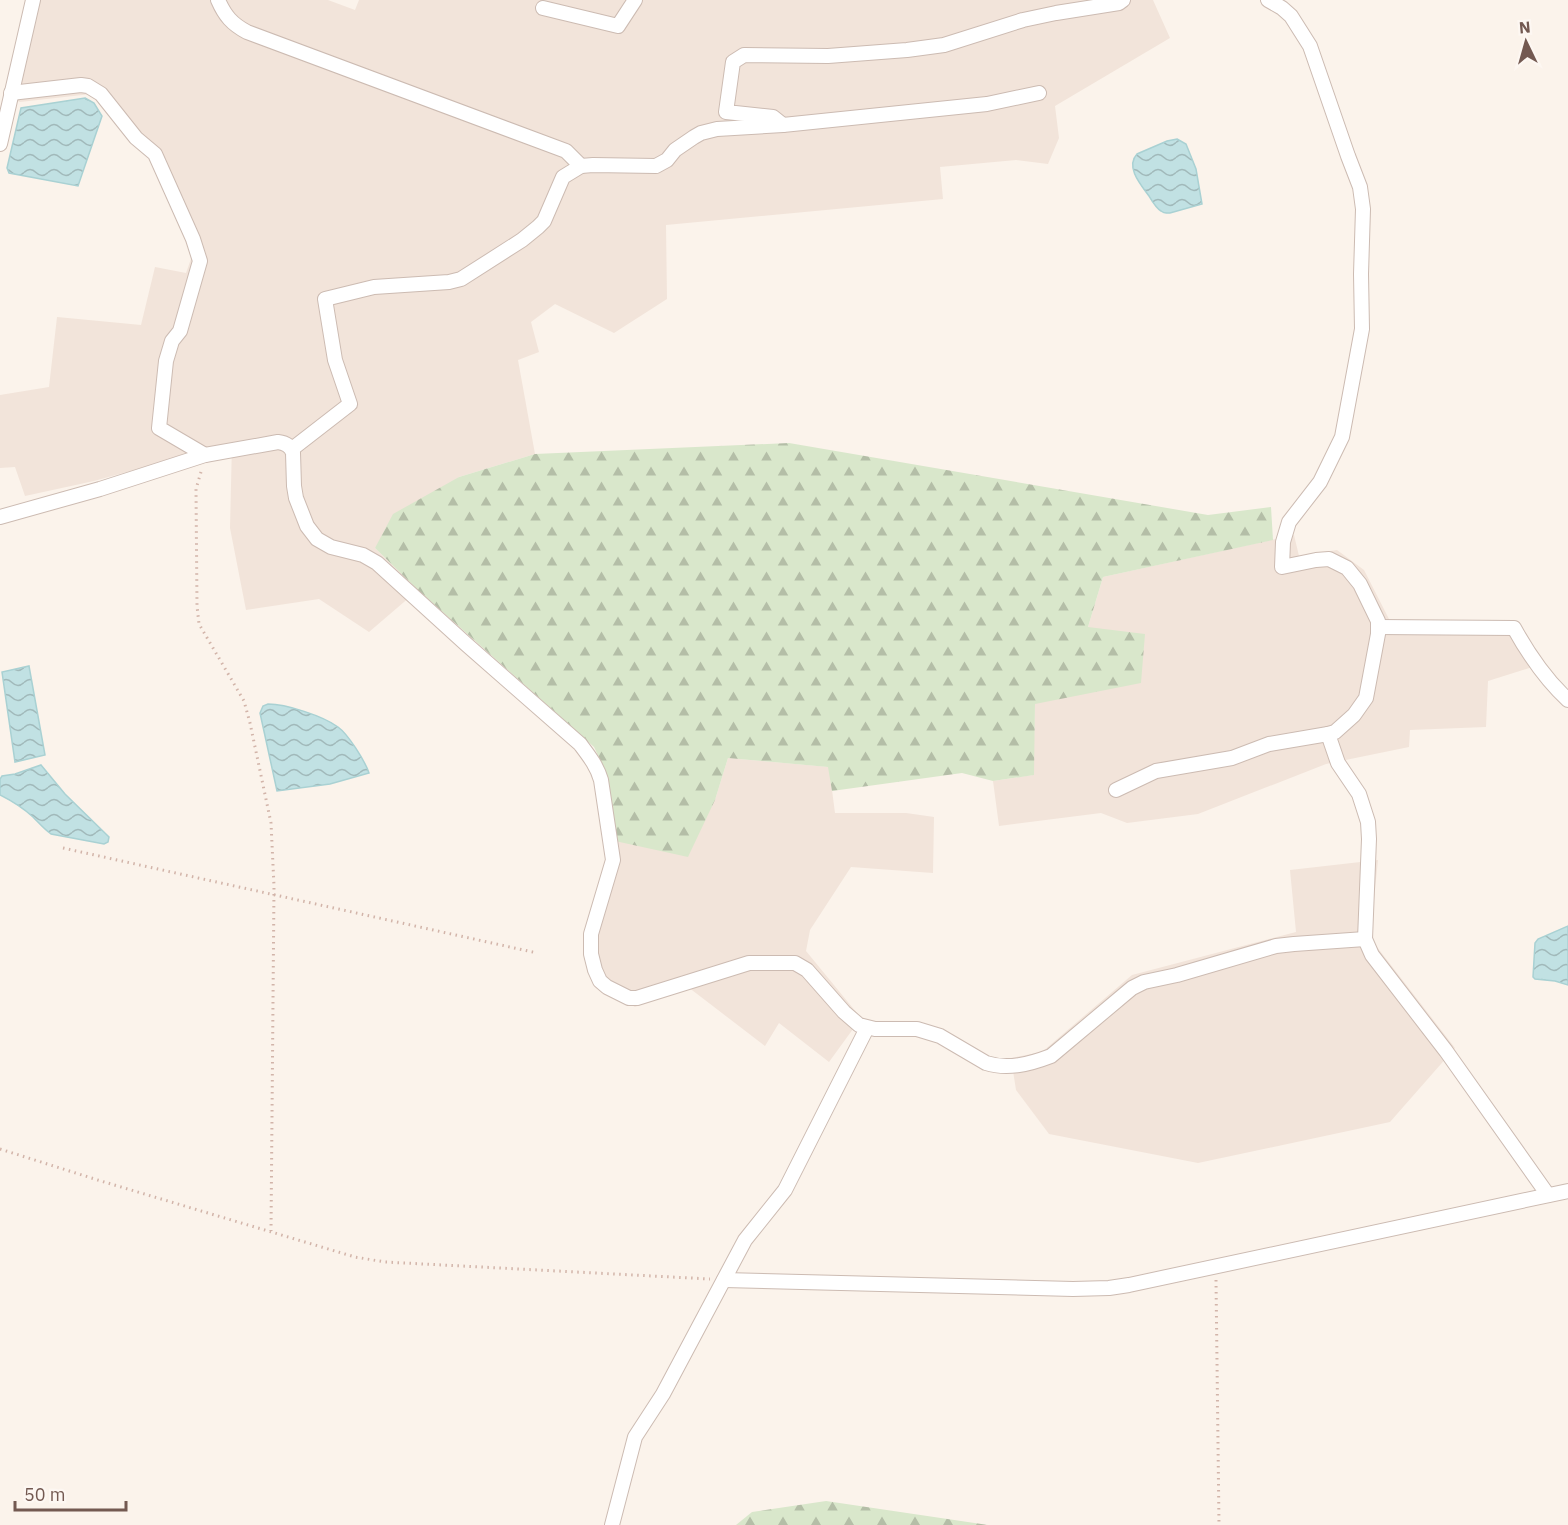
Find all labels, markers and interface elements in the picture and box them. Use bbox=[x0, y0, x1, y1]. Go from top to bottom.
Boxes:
north arrow bbox=[1496, 12, 1556, 72]
text: N bbox=[1518, 17, 1531, 38]
scale bar bbox=[15, 1474, 126, 1512]
text: 50 m bbox=[24, 1483, 66, 1506]

